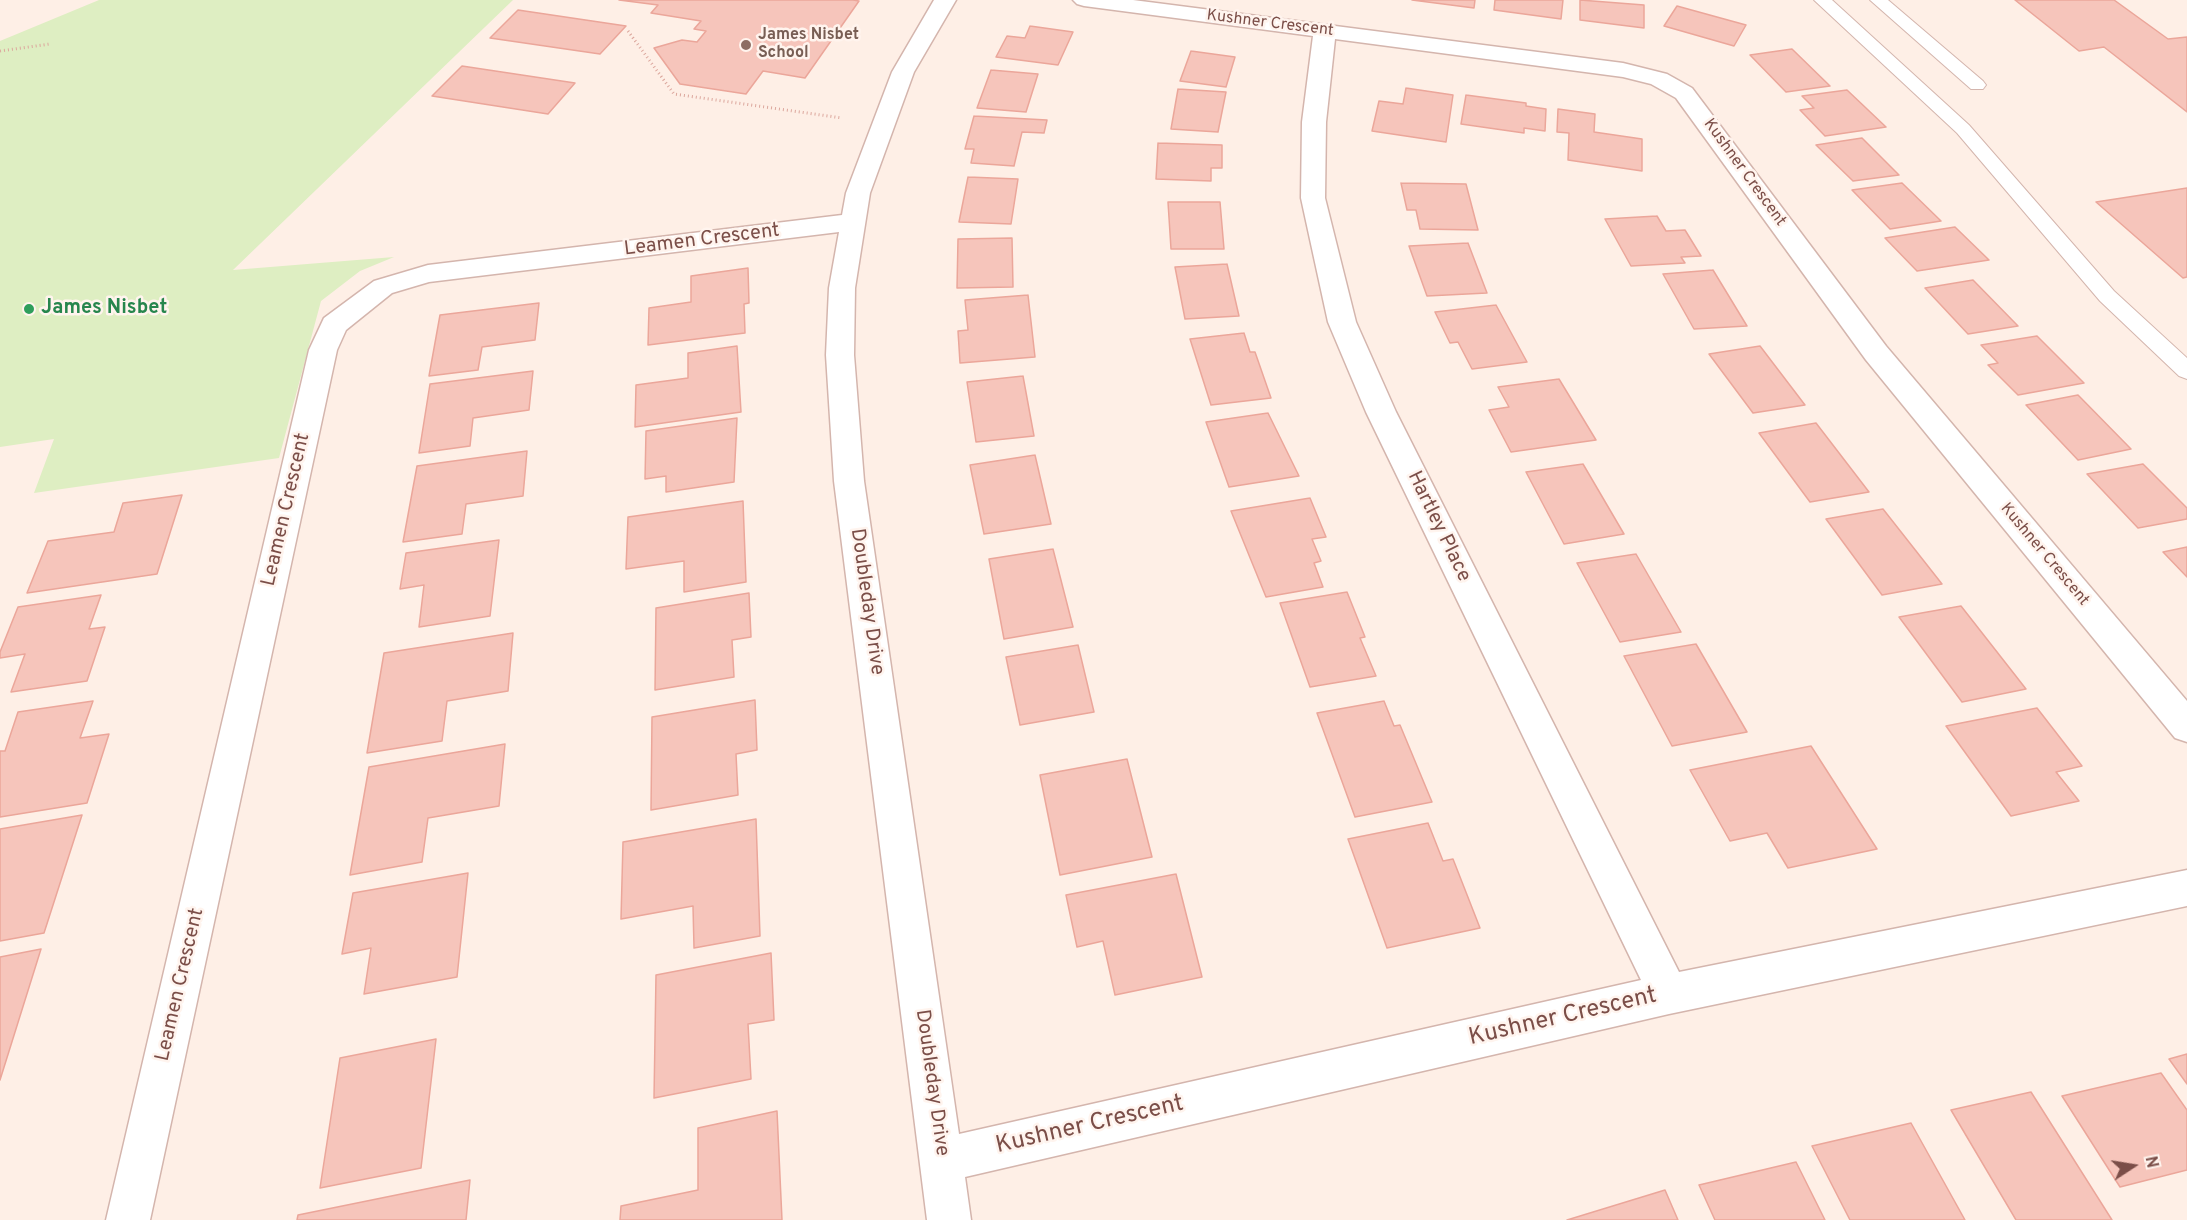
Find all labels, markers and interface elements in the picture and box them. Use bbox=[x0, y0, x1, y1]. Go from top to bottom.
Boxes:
street label: Kushner Crescent bbox=[1205, 7, 1335, 41]
place label: James Nisbet School bbox=[758, 26, 859, 64]
marker: James Nisbet School bbox=[739, 38, 753, 52]
street label: Kushner Crescent bbox=[1699, 116, 1789, 230]
street label: Leamen Crescent bbox=[623, 220, 781, 262]
place label: James Nisbet bbox=[41, 297, 167, 321]
marker: James Nisbet bbox=[22, 302, 36, 316]
street label: Leamen Crescent bbox=[258, 431, 316, 589]
street label: Hartley Place bbox=[1401, 468, 1475, 586]
street label: Kushner Crescent bbox=[1996, 500, 2092, 610]
street label: Doubleday Drive bbox=[844, 527, 888, 677]
street label: Leamen Crescent bbox=[152, 906, 210, 1064]
street label: Kushner Crescent bbox=[1466, 982, 1660, 1054]
street label: Doubleday Drive bbox=[909, 1008, 953, 1158]
street label: Kushner Crescent bbox=[993, 1090, 1187, 1162]
north arrow bbox=[2103, 1136, 2163, 1196]
text: N bbox=[2140, 1155, 2162, 1170]

